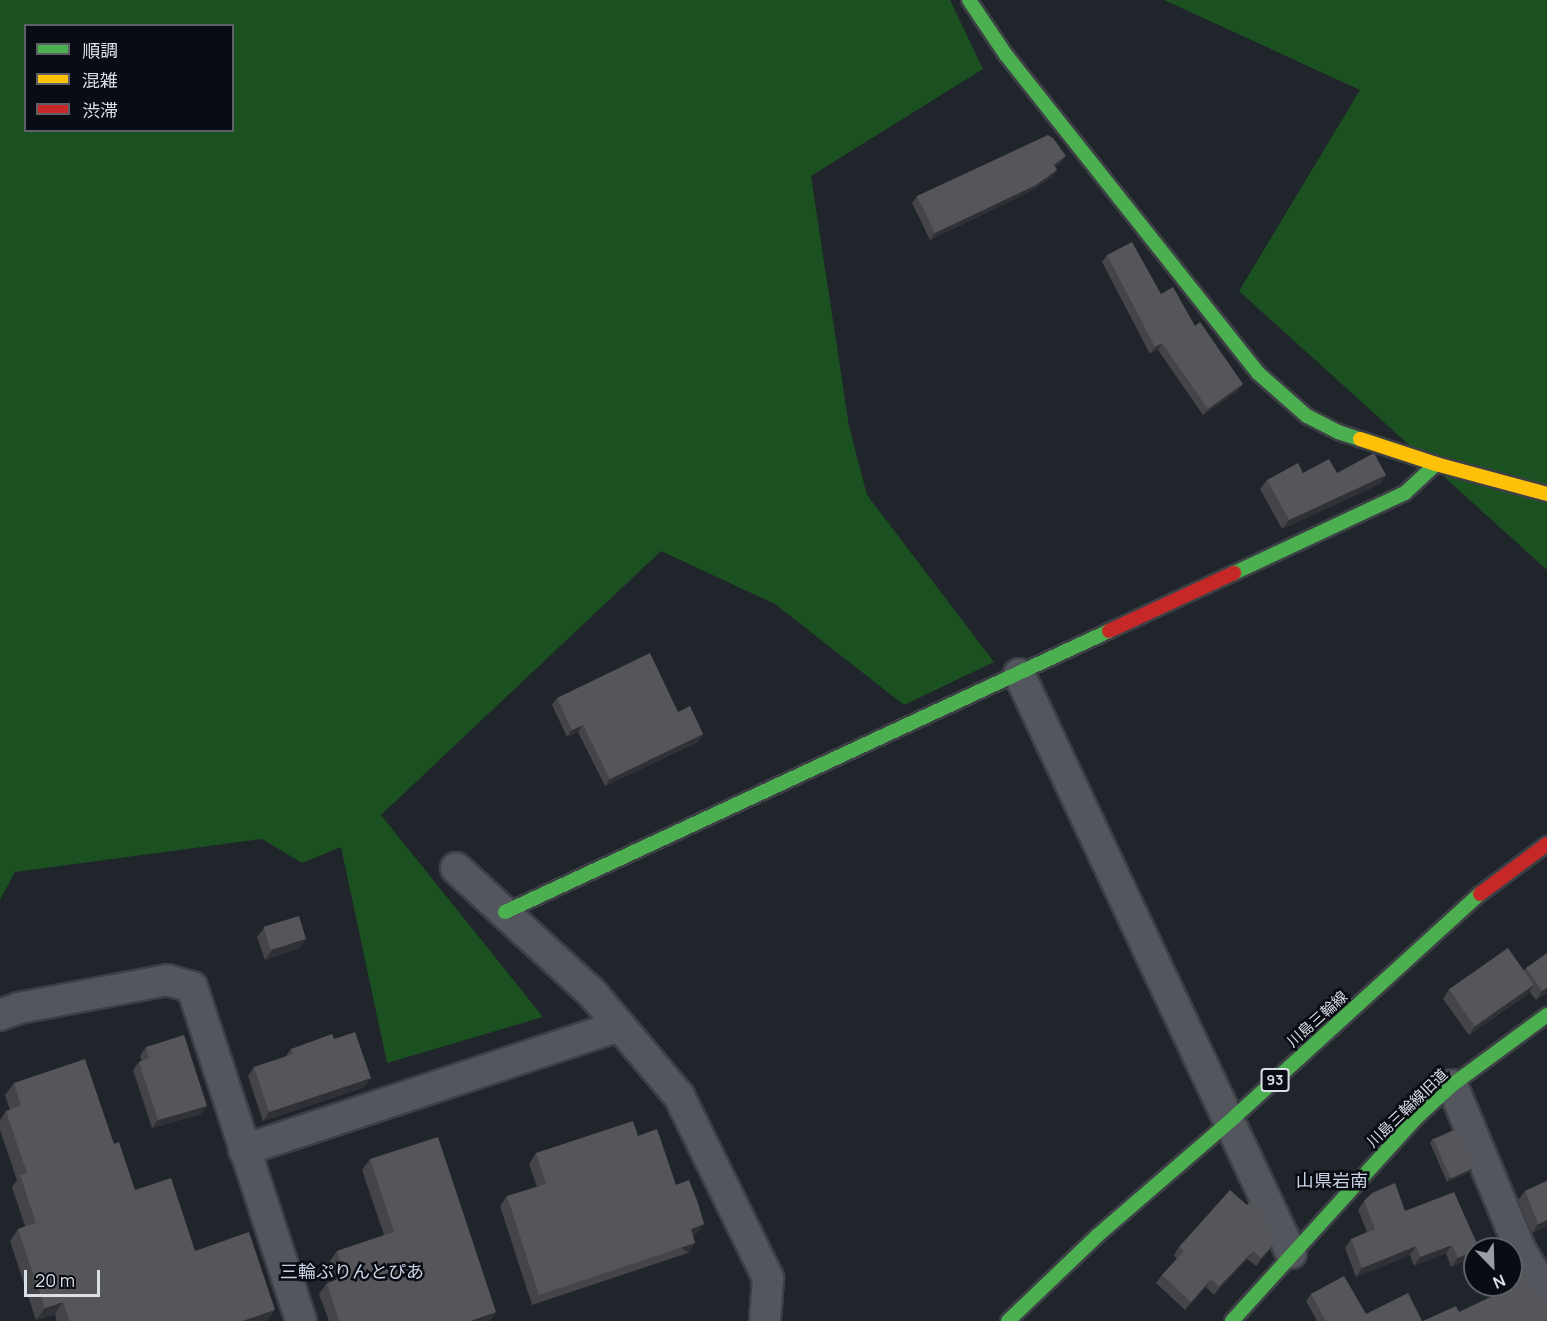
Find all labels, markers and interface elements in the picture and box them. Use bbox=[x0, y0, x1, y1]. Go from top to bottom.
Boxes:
legend bbox=[24, 24, 234, 132]
text: 順調 bbox=[82, 38, 118, 62]
text: 混雑 bbox=[82, 68, 118, 92]
text: 渋滞 bbox=[82, 98, 118, 122]
street label: 川島三輪線 bbox=[1283, 987, 1351, 1051]
street label: 川島三輪線旧道 bbox=[1363, 1065, 1451, 1151]
road number: 93 bbox=[1260, 1069, 1290, 1091]
district label: 山県岩南 bbox=[1296, 1169, 1368, 1191]
north arrow bbox=[1463, 1237, 1523, 1297]
scale bar bbox=[27, 1258, 104, 1296]
district label: 三輪ぷりんとぴあ bbox=[280, 1260, 424, 1282]
text: 20 m bbox=[35, 1268, 75, 1292]
text: N bbox=[1490, 1269, 1509, 1294]

